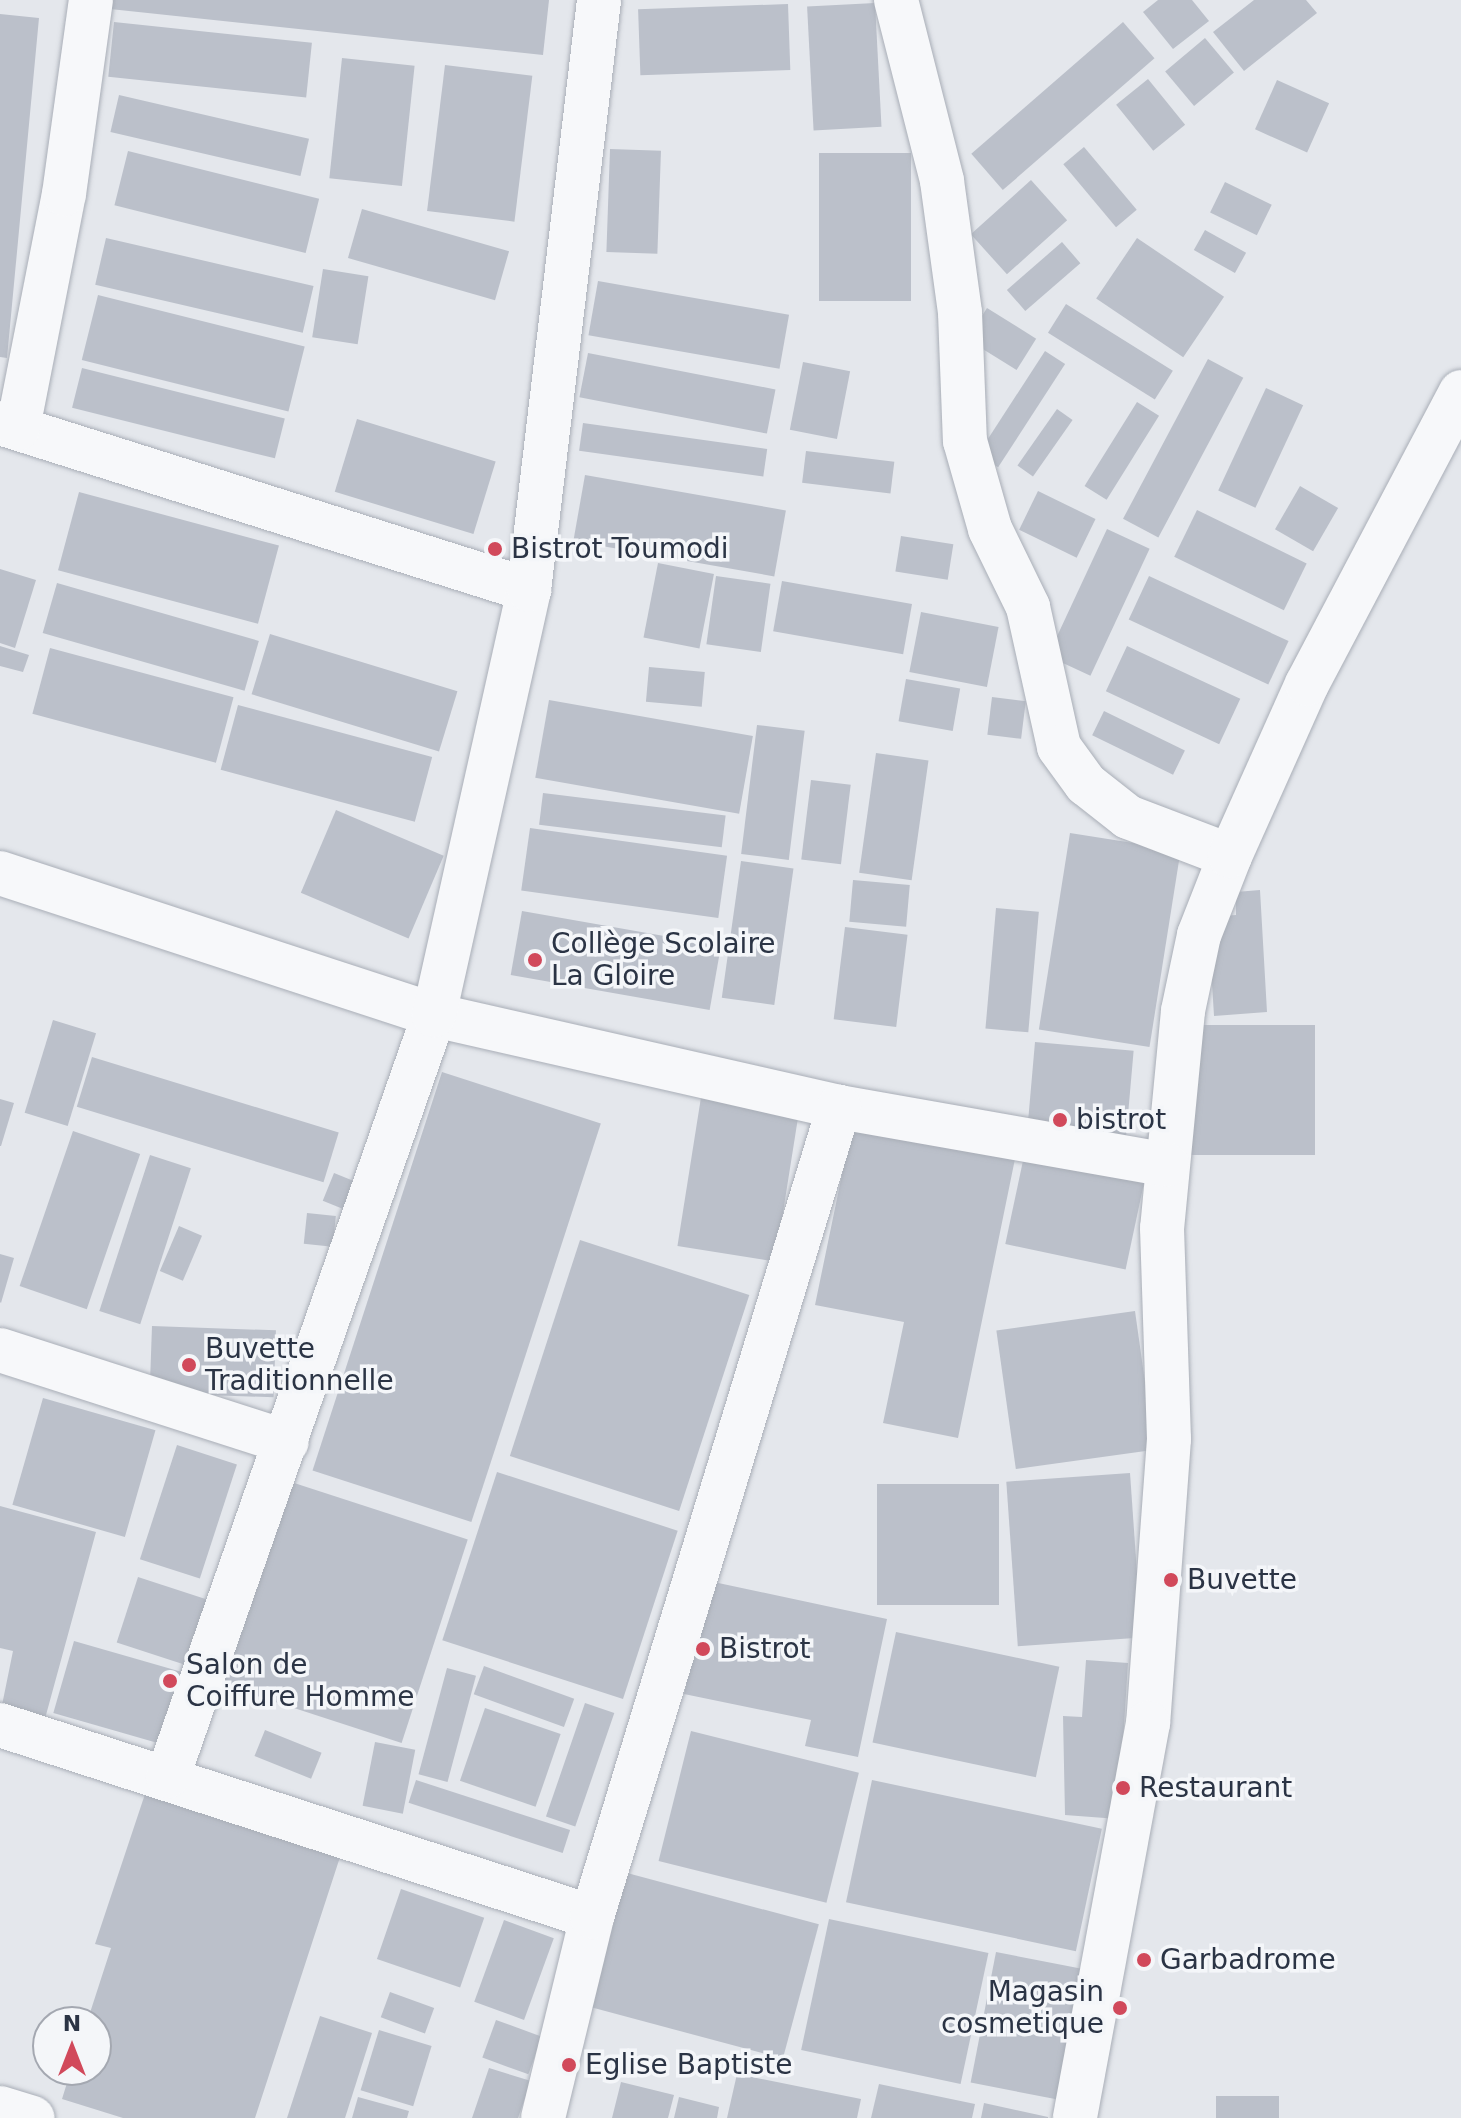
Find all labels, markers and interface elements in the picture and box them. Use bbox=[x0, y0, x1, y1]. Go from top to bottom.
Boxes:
place label: Bistrot Toumodi bbox=[511, 532, 729, 566]
marker: Bistrot Toumodi bbox=[486, 540, 504, 558]
place label: Collège Scolaire La Gloire bbox=[551, 927, 776, 993]
marker: Collège Scolaire La Gloire bbox=[526, 951, 544, 969]
place label: bistrot bbox=[1076, 1103, 1166, 1137]
marker: bistrot bbox=[1051, 1111, 1069, 1129]
place label: Buvette Traditionnelle bbox=[205, 1332, 394, 1398]
marker: Buvette Traditionnelle bbox=[180, 1356, 198, 1374]
place label: Buvette bbox=[1187, 1563, 1297, 1597]
marker: Buvette bbox=[1162, 1571, 1180, 1589]
place label: Bistrot bbox=[719, 1632, 811, 1666]
marker: Bistrot bbox=[694, 1640, 712, 1658]
place label: Salon de Coiffure Homme bbox=[186, 1648, 414, 1714]
marker: Salon de Coiffure Homme bbox=[161, 1672, 179, 1690]
place label: Restaurant bbox=[1139, 1771, 1292, 1805]
marker: Restaurant bbox=[1114, 1779, 1132, 1797]
place label: Garbadrome bbox=[1160, 1943, 1336, 1977]
marker: Garbadrome bbox=[1135, 1951, 1153, 1969]
place label: Magasin cosmetique bbox=[941, 1975, 1104, 2041]
marker: Magasin cosmetique bbox=[1111, 1999, 1129, 2017]
north arrow bbox=[32, 2006, 112, 2086]
text: N bbox=[63, 2011, 81, 2036]
place label: Eglise Baptiste bbox=[585, 2048, 792, 2082]
marker: Eglise Baptiste bbox=[560, 2056, 578, 2074]

